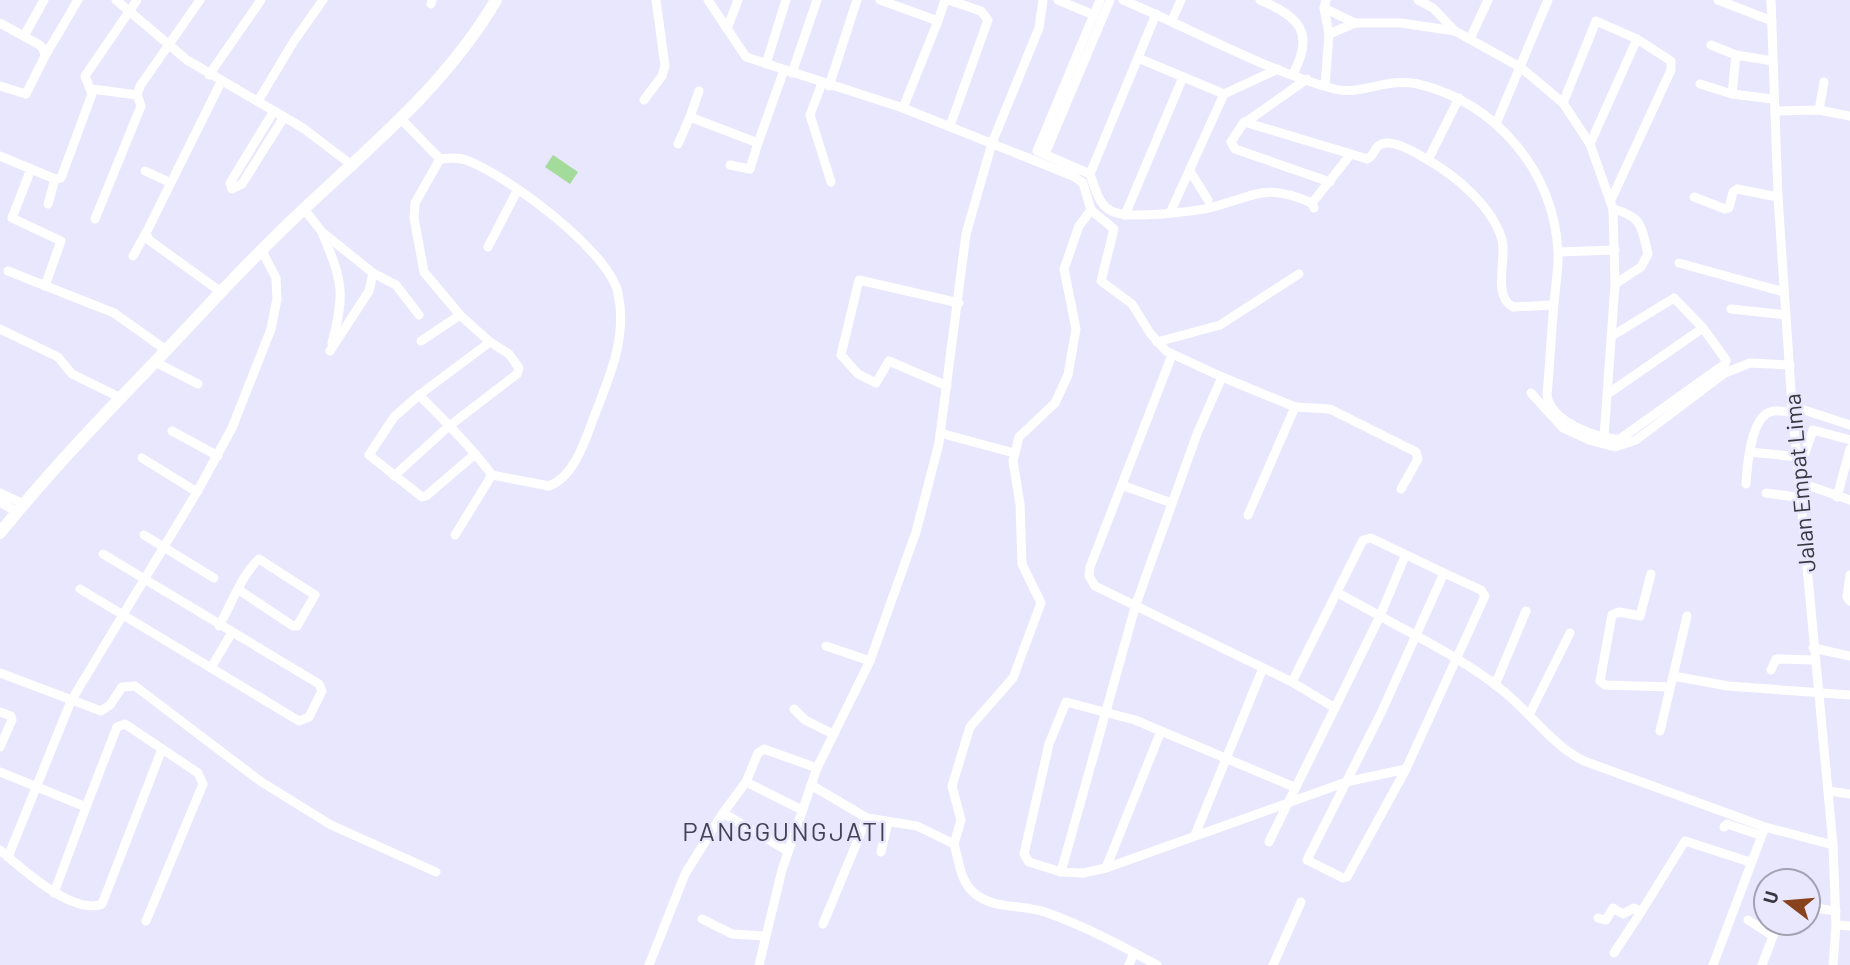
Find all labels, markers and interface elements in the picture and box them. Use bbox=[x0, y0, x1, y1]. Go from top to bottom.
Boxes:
street label: Jalan Empat Lima bbox=[1777, 393, 1821, 573]
district label: PANGGUNGJATI bbox=[682, 815, 888, 846]
north arrow bbox=[1752, 867, 1822, 937]
text: U bbox=[1757, 888, 1783, 906]

